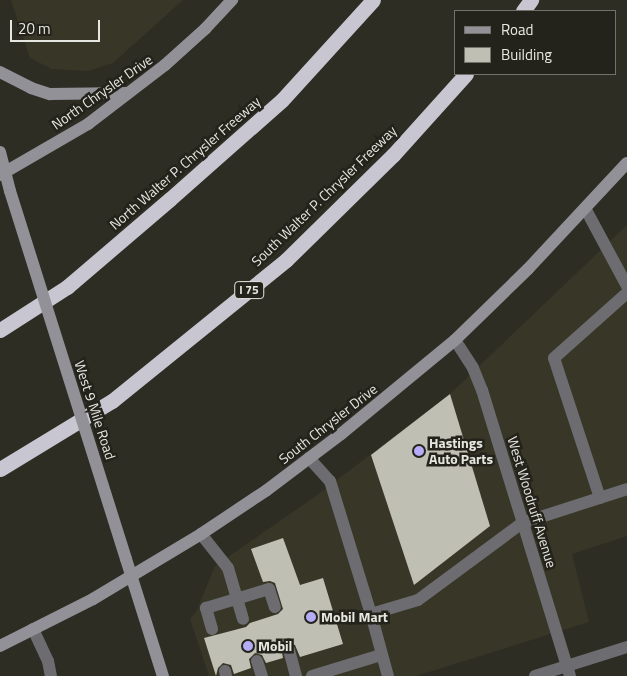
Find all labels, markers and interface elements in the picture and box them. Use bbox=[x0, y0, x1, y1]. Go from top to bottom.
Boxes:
scale bar bbox=[12, 10, 102, 42]
legend bbox=[454, 10, 617, 75]
text: 20 m bbox=[18, 17, 51, 40]
text: Road bbox=[501, 18, 533, 41]
text: Building bbox=[501, 43, 552, 66]
street label: North Chrysler Drive bbox=[48, 51, 156, 133]
street label: North Walter P. Chrysler Freeway bbox=[106, 93, 264, 233]
street label: South Walter P. Chrysler Freeway bbox=[248, 122, 400, 270]
road number: I 75 bbox=[234, 280, 264, 300]
street label: West 9 Mile Road bbox=[71, 358, 119, 462]
street label: South Chrysler Drive bbox=[276, 380, 380, 468]
street label: West Woodruff Avenue bbox=[504, 434, 560, 570]
place label: Hastings Auto Parts bbox=[429, 435, 493, 468]
marker: Hastings Auto Parts bbox=[413, 445, 425, 457]
place label: Mobil Mart bbox=[321, 609, 388, 625]
marker: Mobil Mart bbox=[305, 611, 317, 623]
place label: Mobil bbox=[258, 638, 292, 654]
marker: Mobil bbox=[242, 640, 254, 652]

